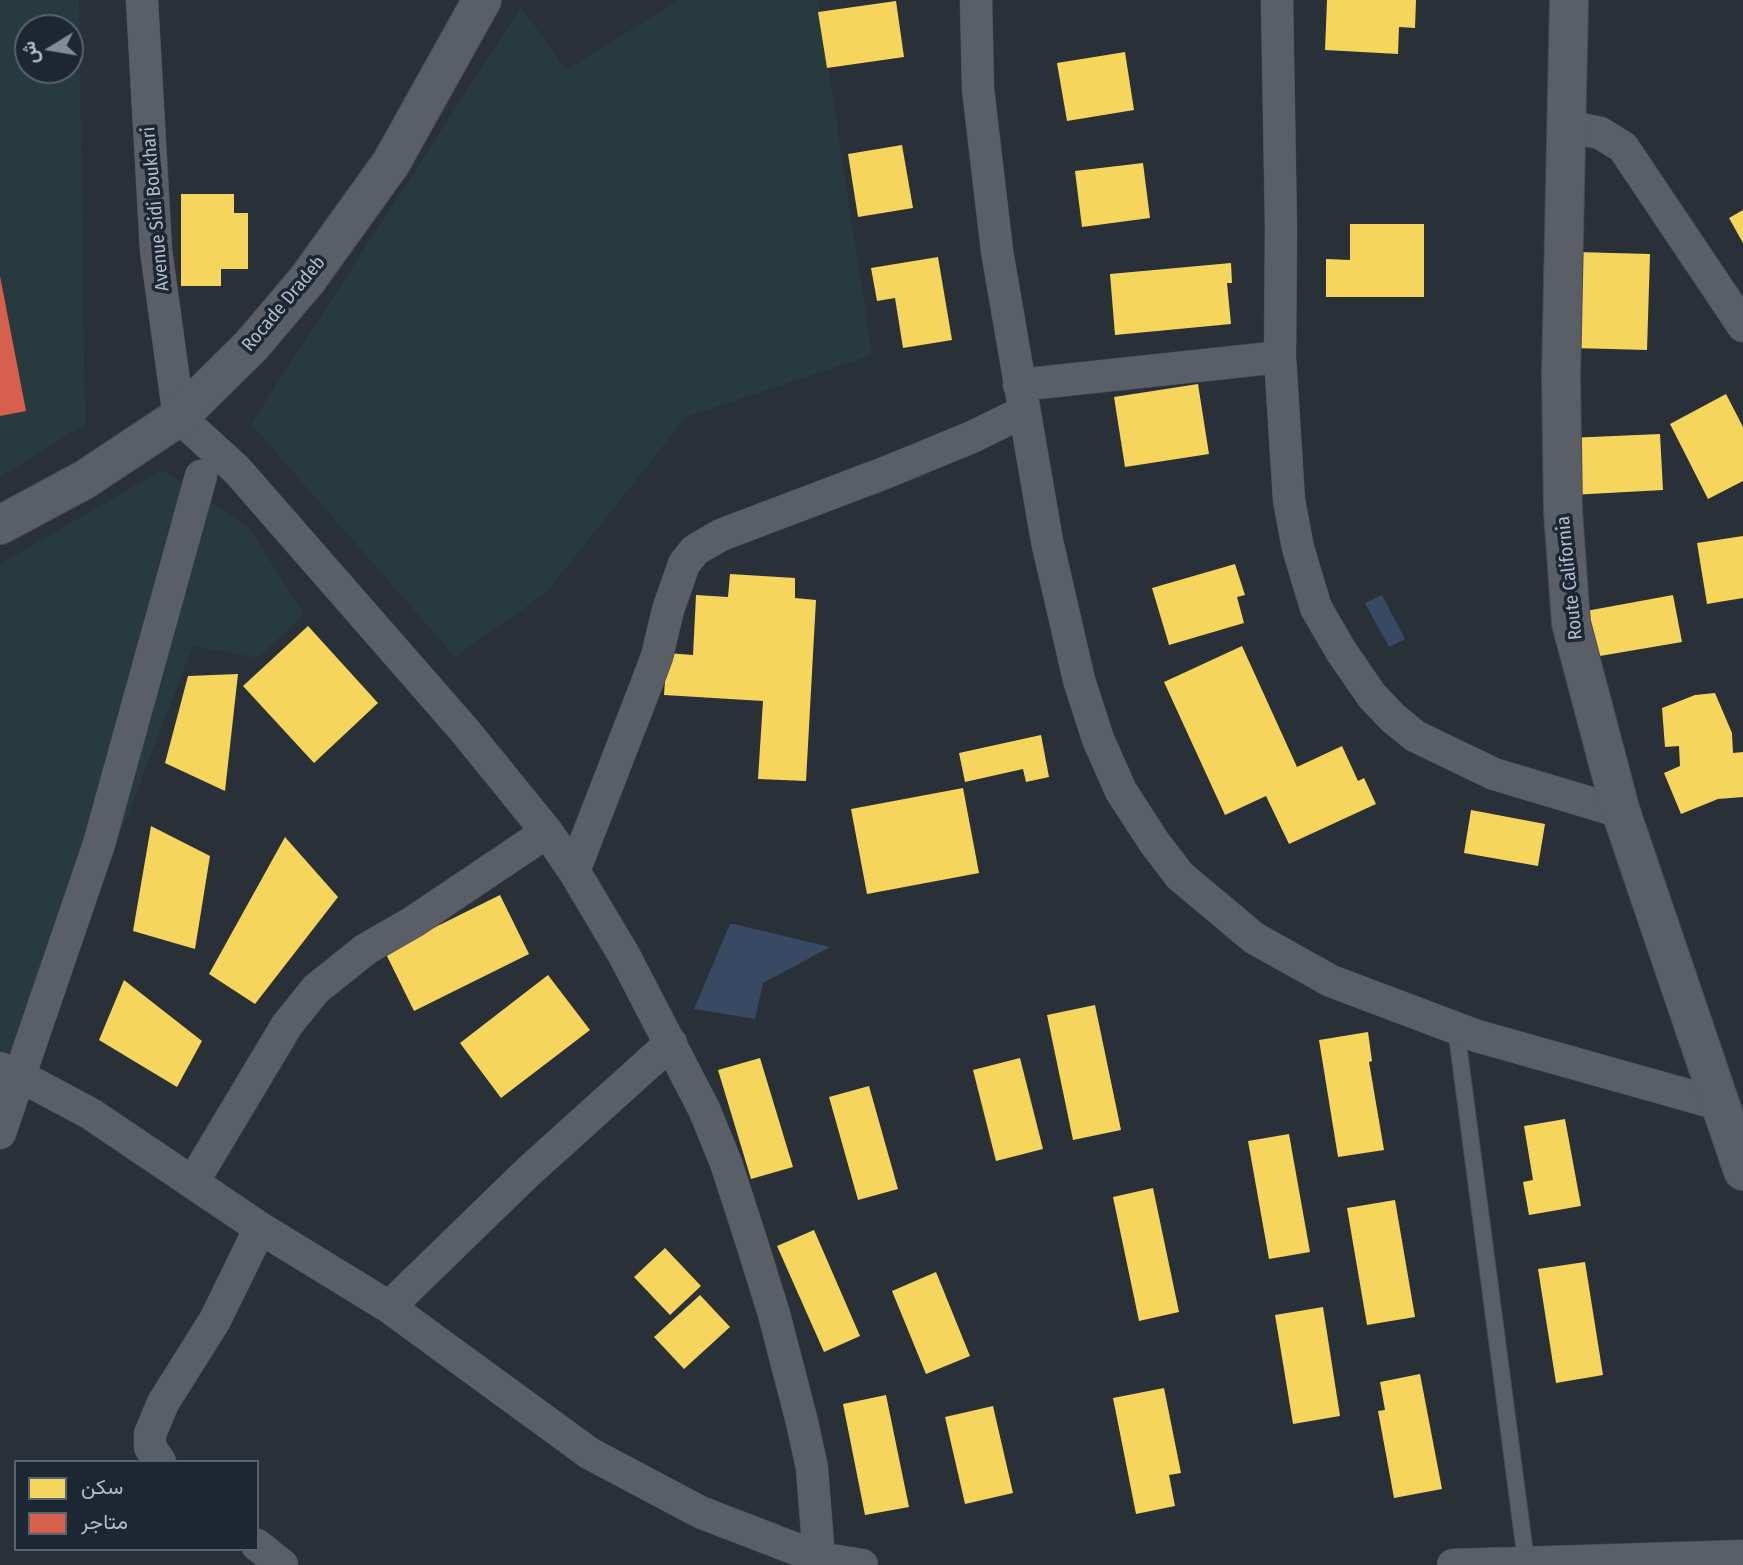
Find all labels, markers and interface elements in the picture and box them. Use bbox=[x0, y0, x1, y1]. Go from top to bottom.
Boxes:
north arrow bbox=[14, 14, 84, 84]
text: ش bbox=[16, 39, 43, 66]
street label: Avenue Sidi Boukhari bbox=[137, 126, 175, 292]
street label: Rocade Dradeb bbox=[238, 252, 330, 356]
street label: Route California bbox=[1552, 515, 1588, 641]
legend bbox=[14, 1460, 259, 1551]
text: سكن bbox=[81, 1474, 123, 1500]
text: متاجر bbox=[81, 1509, 128, 1535]

